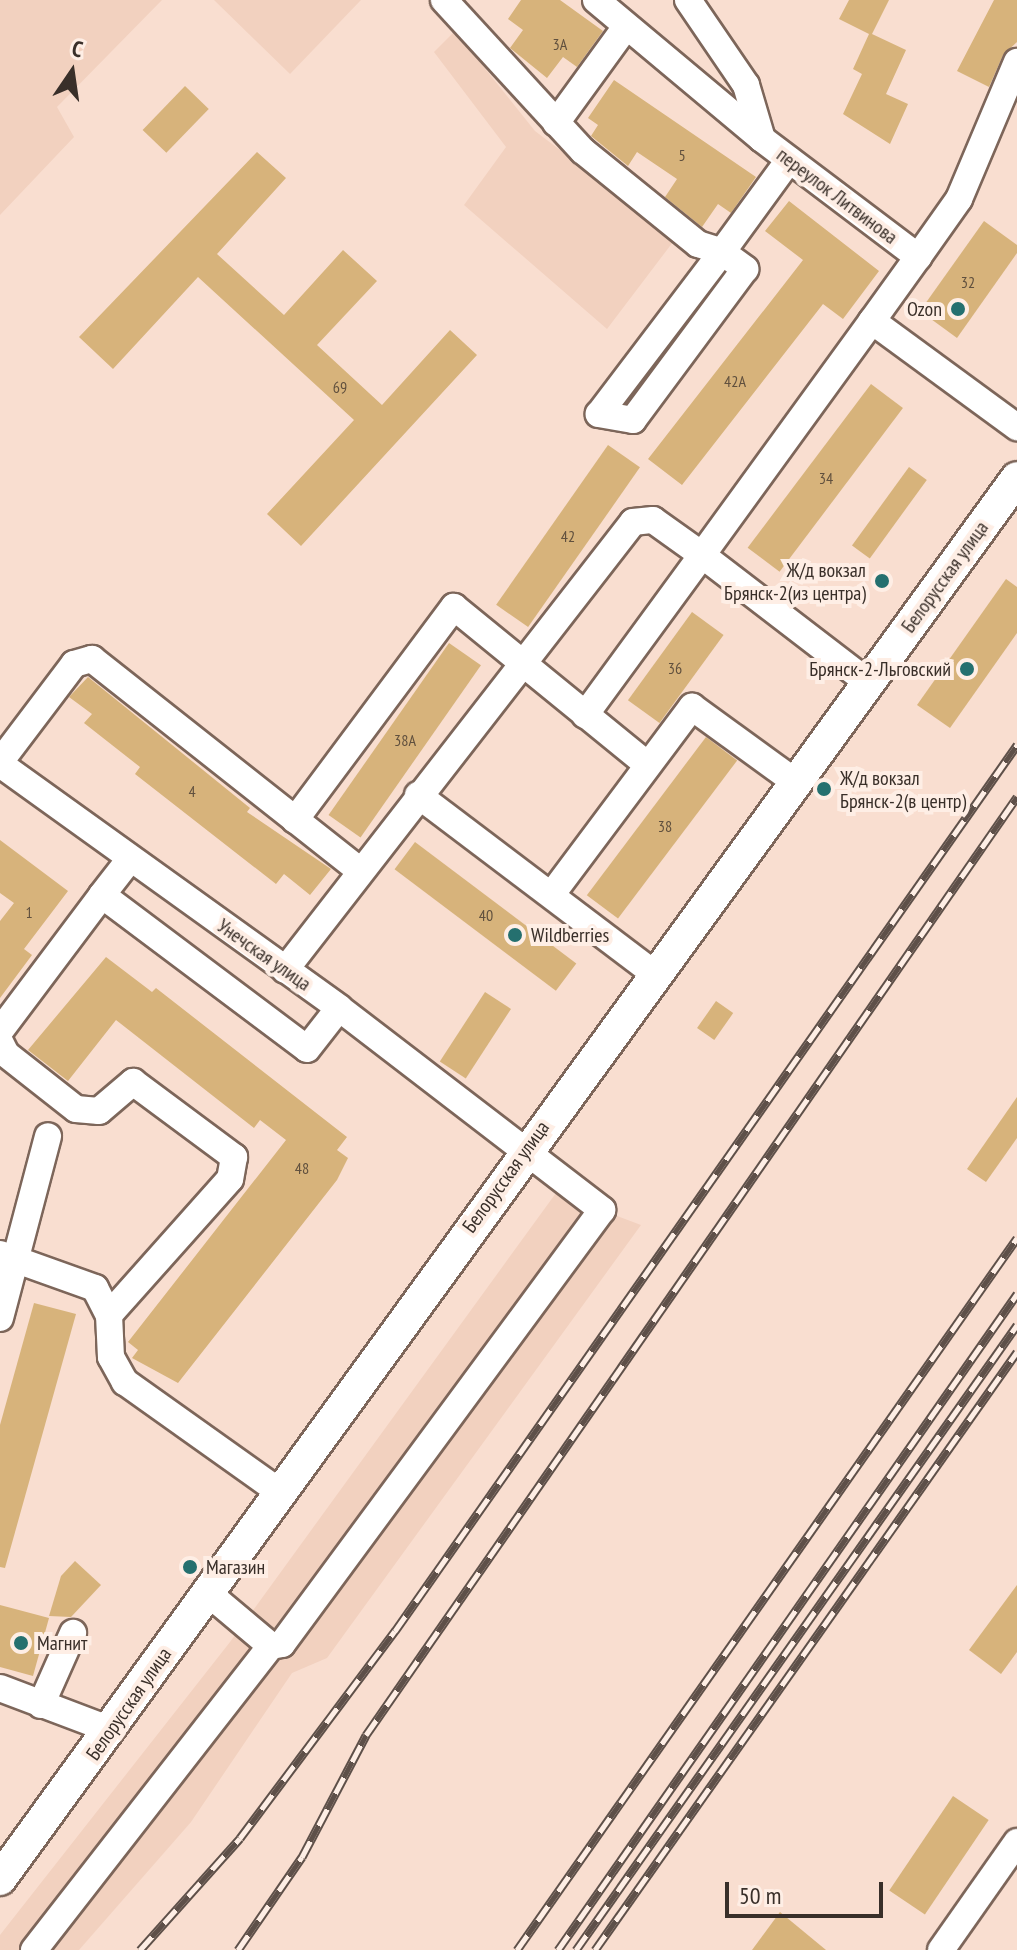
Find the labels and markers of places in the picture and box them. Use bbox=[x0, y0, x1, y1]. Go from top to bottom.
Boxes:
place label: Ozon bbox=[907, 297, 942, 321]
marker: Ozon bbox=[949, 300, 967, 318]
place label: Ж/д вокзал Брянск-2(из центра) bbox=[724, 558, 866, 605]
marker: Ж/д вокзал Брянск-2(из центра) bbox=[873, 572, 891, 590]
place label: Брянск-2-Льговский bbox=[809, 657, 951, 681]
marker: Брянск-2-Льговский bbox=[958, 660, 976, 678]
place label: Ж/д вокзал Брянск-2(в центр) bbox=[840, 766, 966, 813]
marker: Ж/д вокзал Брянск-2(в центр) bbox=[815, 780, 833, 798]
place label: Wildberries bbox=[531, 923, 609, 947]
marker: Wildberries bbox=[506, 926, 524, 944]
place label: Магазин bbox=[206, 1555, 265, 1579]
marker: Магазин bbox=[181, 1558, 199, 1576]
place label: Магнит bbox=[37, 1631, 88, 1655]
marker: Магнит bbox=[12, 1634, 30, 1652]

